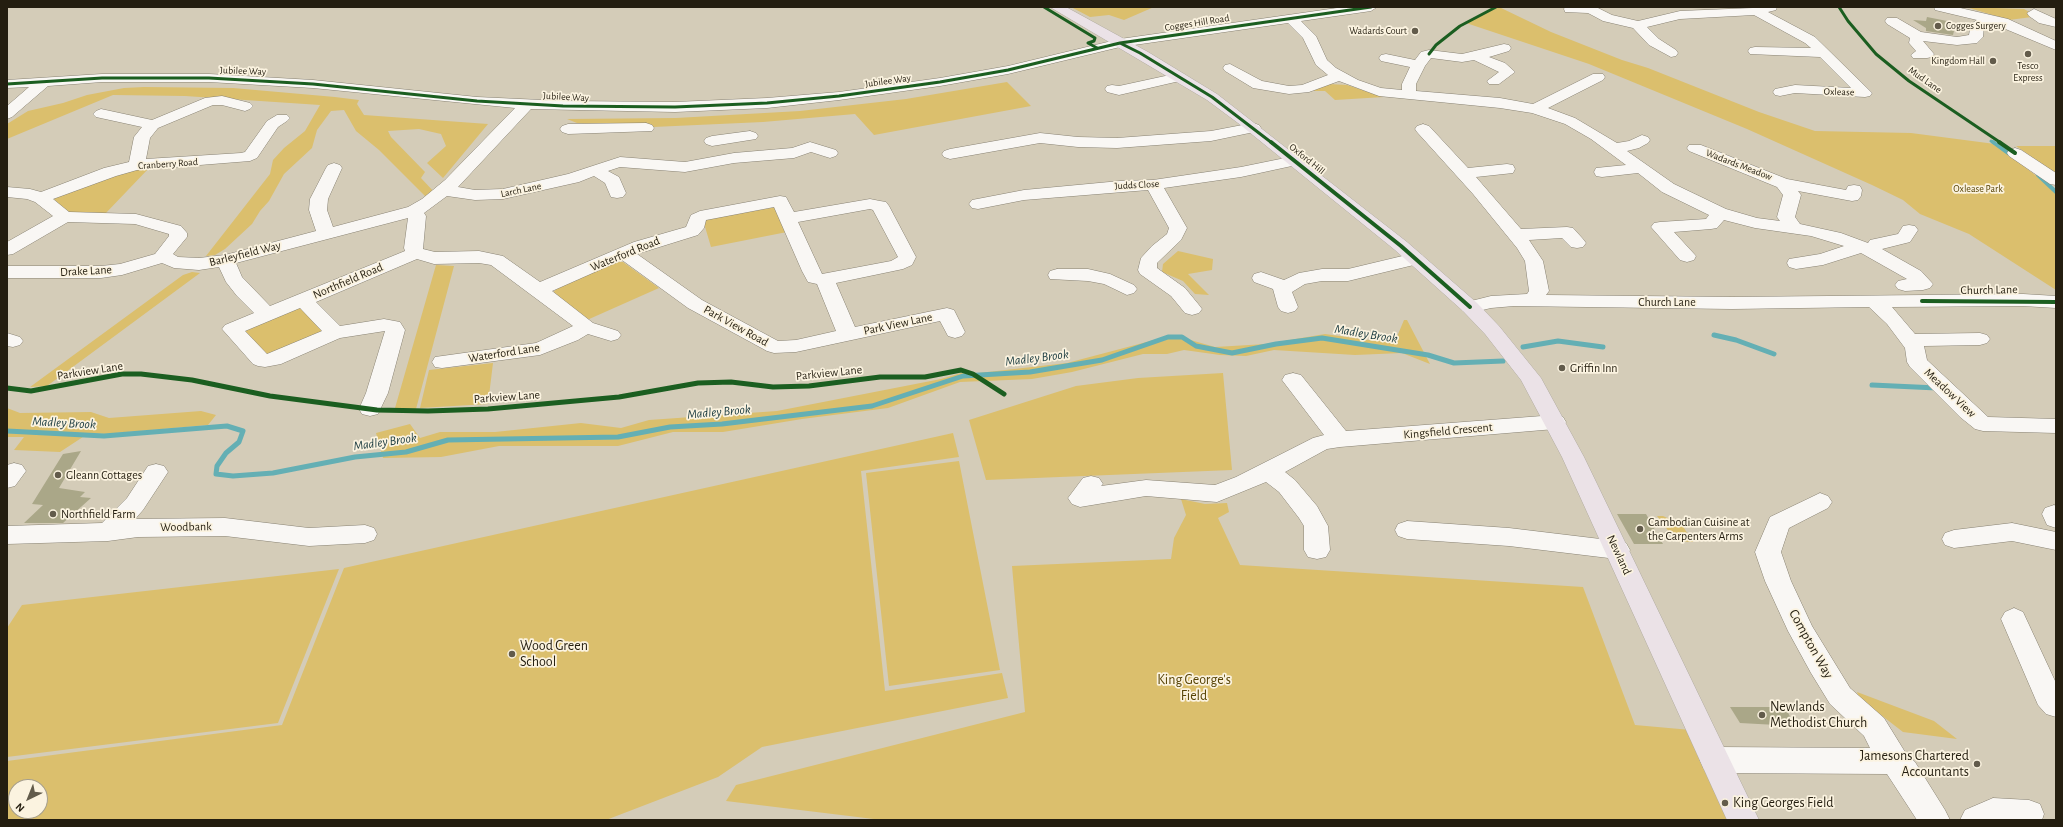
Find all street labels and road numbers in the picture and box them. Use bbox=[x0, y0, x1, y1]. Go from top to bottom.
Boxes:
street label: Cogges Hill Road bbox=[1164, 12, 1230, 34]
street label: Jubilee Way bbox=[220, 64, 266, 78]
street label: Mud Lane bbox=[1906, 64, 1944, 96]
street label: Jubilee Way bbox=[864, 72, 912, 90]
street label: Oxlease bbox=[1823, 85, 1855, 99]
street label: Jubilee Way bbox=[543, 90, 589, 104]
street label: Oxford Hill bbox=[1287, 141, 1327, 177]
street label: Wadards Meadow bbox=[1704, 147, 1774, 183]
street label: Cranberry Road bbox=[138, 156, 198, 172]
street label: Judds Close bbox=[1114, 178, 1160, 192]
street label: Larch Lane bbox=[500, 180, 542, 200]
street label: Waterford Road bbox=[588, 234, 662, 274]
street label: Barleyfield Way bbox=[208, 238, 282, 270]
street label: Northfield Road bbox=[311, 260, 385, 302]
street label: Drake Lane bbox=[60, 262, 112, 280]
street label: Church Lane bbox=[1960, 282, 2018, 298]
street label: Church Lane bbox=[1638, 295, 1696, 309]
street label: Park View Road bbox=[701, 302, 771, 350]
street label: Park View Lane bbox=[862, 310, 934, 338]
street label: Waterford Lane bbox=[467, 340, 541, 366]
street label: Parkview Lane bbox=[56, 359, 124, 383]
street label: Parkview Lane bbox=[795, 362, 863, 384]
street label: Meadow View bbox=[1921, 365, 1979, 421]
street label: Parkview Lane bbox=[473, 388, 541, 406]
street label: Kingsfield Crescent bbox=[1403, 420, 1493, 442]
street label: Woodbank bbox=[160, 519, 212, 535]
street label: Newland bbox=[1604, 533, 1634, 577]
street label: Compton Way bbox=[1785, 606, 1837, 682]

